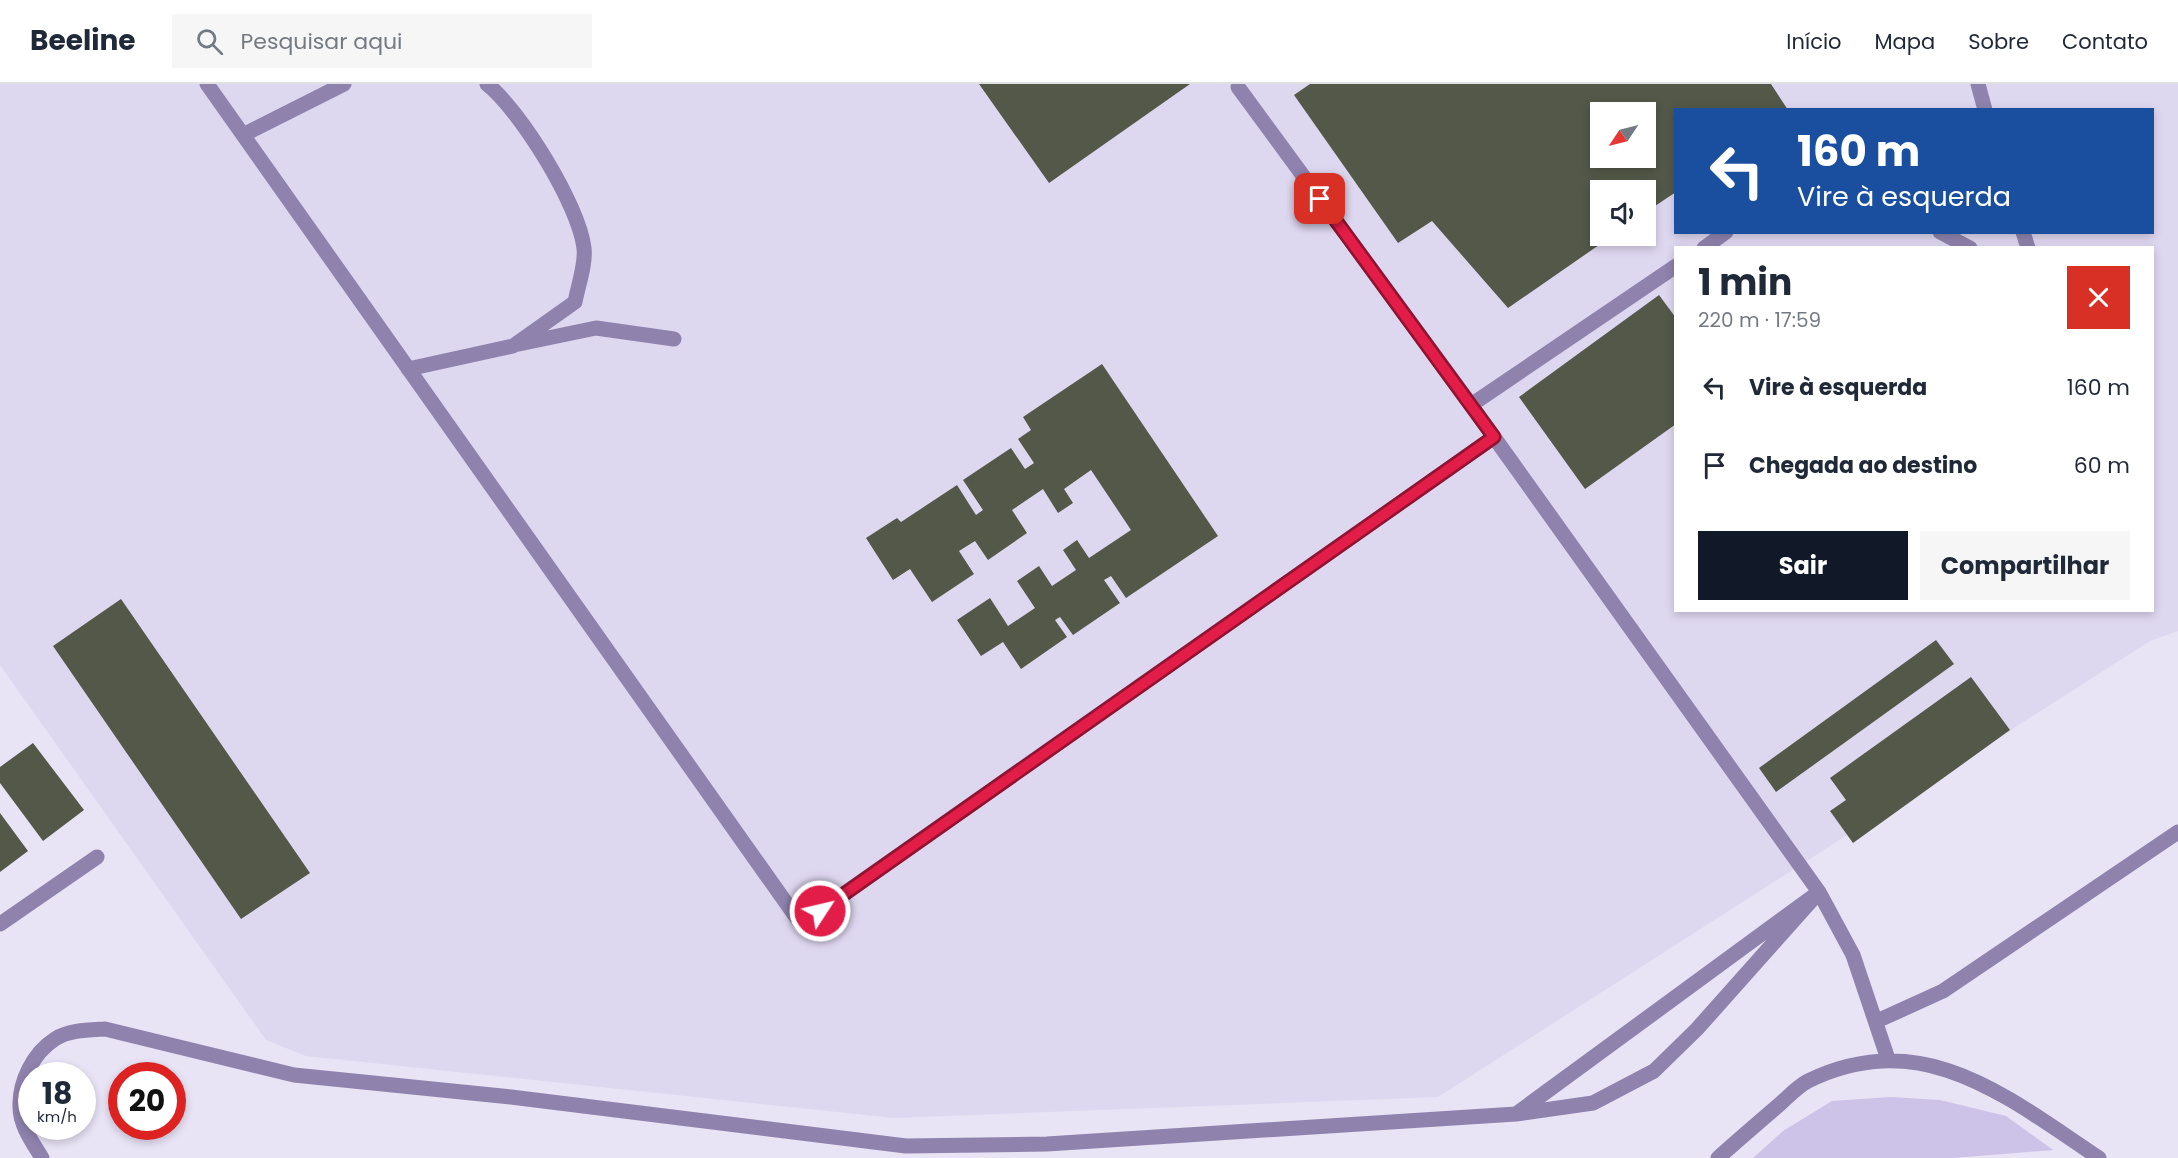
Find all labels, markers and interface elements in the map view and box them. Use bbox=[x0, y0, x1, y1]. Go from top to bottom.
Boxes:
search box bbox=[172, 14, 592, 68]
text: Beeline bbox=[30, 21, 136, 60]
icon: search bbox=[193, 25, 226, 58]
text: Pesquisar aqui bbox=[241, 26, 403, 57]
text: Início bbox=[1786, 27, 1841, 56]
text: Mapa bbox=[1874, 27, 1935, 56]
text: Sobre bbox=[1968, 27, 2029, 56]
text: Contato bbox=[2062, 27, 2148, 56]
north arrow bbox=[1590, 102, 1656, 168]
map controls bbox=[1590, 102, 1656, 246]
text: 160 m bbox=[1797, 122, 1920, 181]
icon: left bbox=[1698, 132, 1776, 210]
pin bbox=[1294, 173, 1345, 224]
text: Vire à esquerda bbox=[1797, 178, 2011, 215]
button: sound bbox=[1590, 180, 1656, 246]
icon: arrive bbox=[1303, 182, 1336, 215]
text: 1 min bbox=[1698, 257, 1792, 308]
button: close bbox=[2067, 266, 2130, 329]
text: 220 m · 17:59 bbox=[1698, 306, 1821, 334]
icon: left bbox=[1698, 371, 1731, 404]
text: Vire à esquerda bbox=[1749, 372, 1927, 403]
text: 160 m bbox=[2067, 372, 2130, 403]
icon: arrive bbox=[1698, 449, 1731, 482]
text: Chegada ao destino bbox=[1749, 450, 1977, 481]
text: 60 m bbox=[2074, 450, 2130, 481]
button: Sair bbox=[1698, 531, 1908, 600]
button: Compartilhar bbox=[1920, 531, 2130, 600]
position arrow bbox=[788, 879, 852, 943]
speed limit sign: 20 bbox=[108, 1062, 186, 1140]
text: 18 bbox=[42, 1072, 72, 1115]
text: km/h bbox=[37, 1106, 77, 1127]

